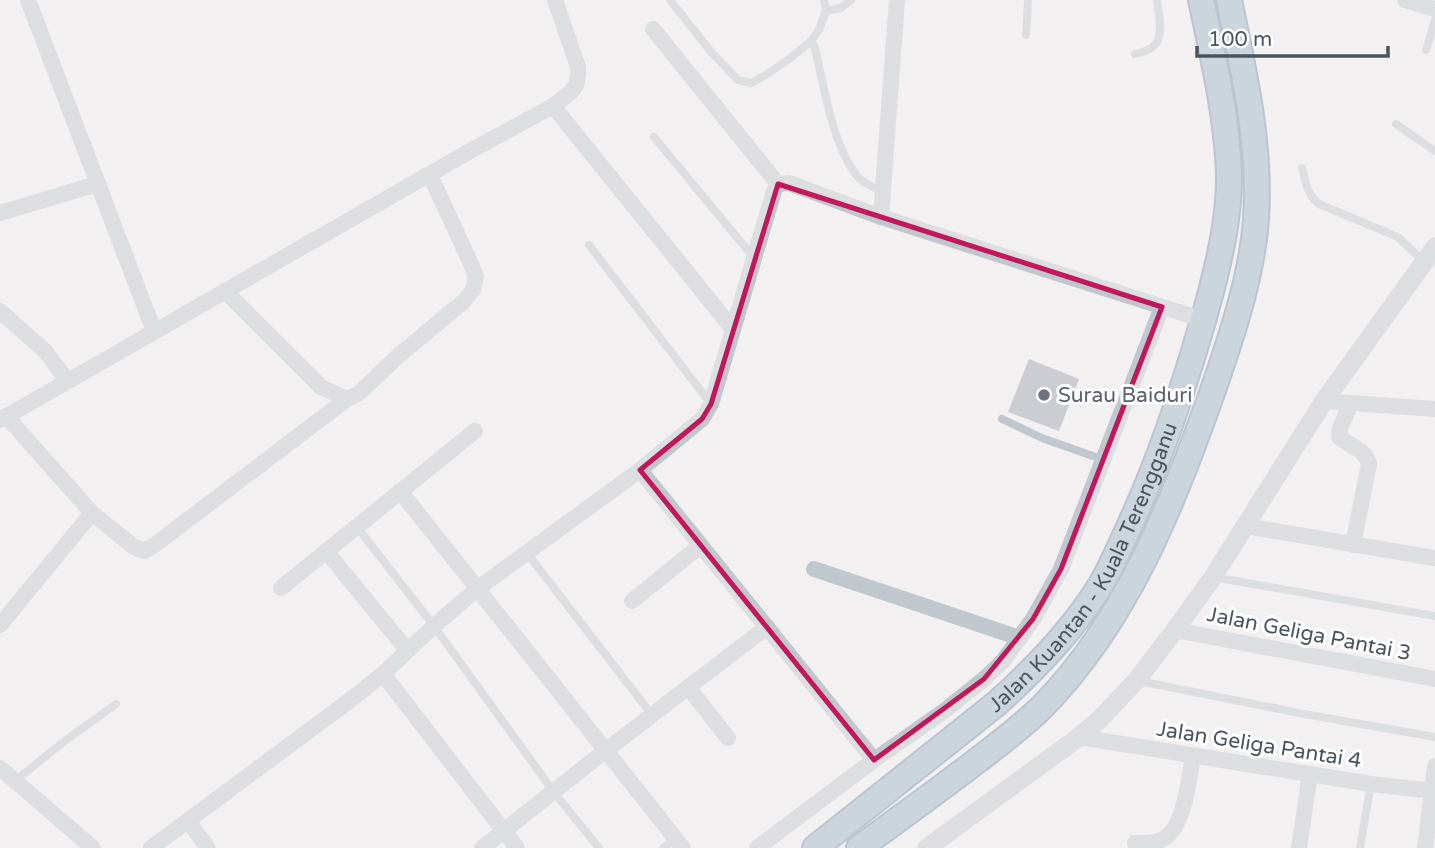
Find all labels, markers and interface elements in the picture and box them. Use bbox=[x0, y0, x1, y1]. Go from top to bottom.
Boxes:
scale bar bbox=[1197, 14, 1388, 58]
text: 100 m bbox=[1208, 27, 1272, 52]
place label: Surau Baiduri bbox=[1058, 383, 1192, 408]
marker: Surau Baiduri bbox=[1036, 387, 1052, 403]
street label: Jalan Kuantan - Kuala Terengganu bbox=[984, 419, 1182, 717]
street label: Jalan Geliga Pantai 3 bbox=[1205, 602, 1413, 666]
street label: Jalan Geliga Pantai 4 bbox=[1155, 716, 1363, 774]

